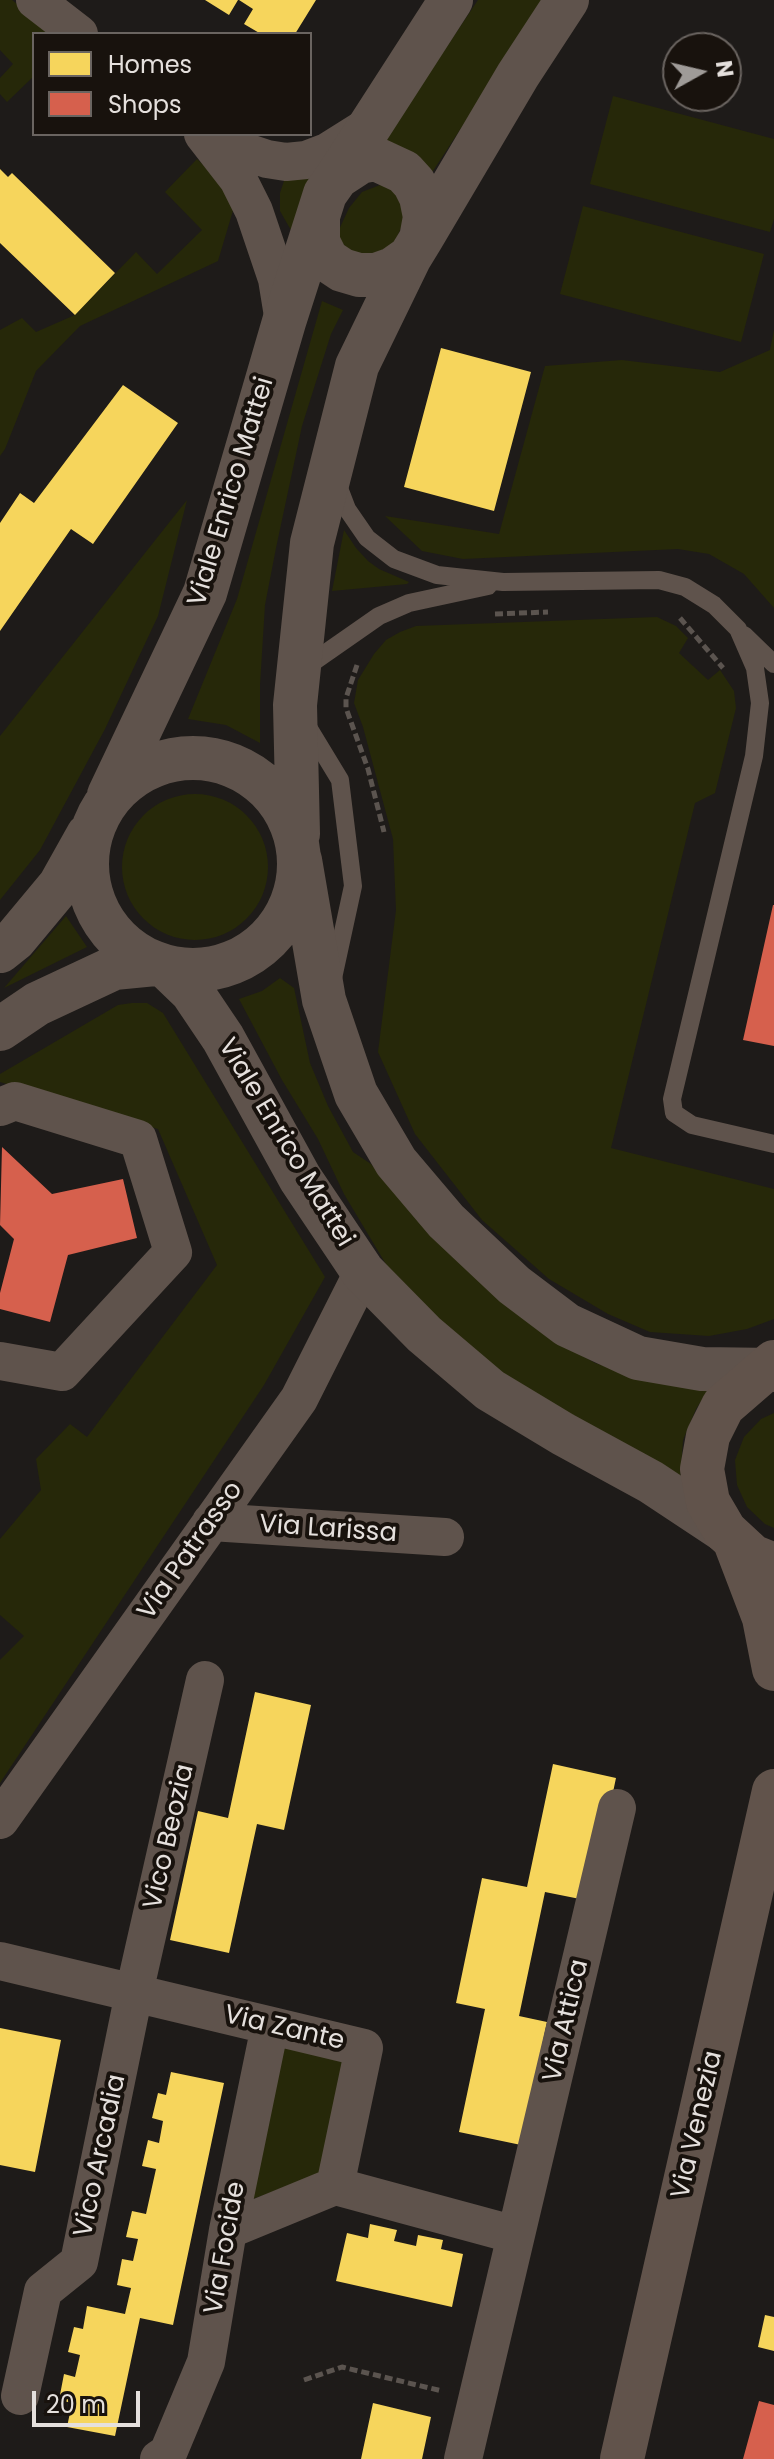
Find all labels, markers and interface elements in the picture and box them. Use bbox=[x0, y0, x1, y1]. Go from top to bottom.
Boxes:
legend bbox=[32, 32, 312, 136]
north arrow bbox=[662, 32, 742, 112]
text: Homes bbox=[108, 48, 192, 81]
text: N bbox=[708, 59, 741, 79]
text: Shops bbox=[108, 88, 182, 121]
street label: Viale Enrico Mattei bbox=[182, 374, 282, 610]
street label: Viale Enrico Mattei bbox=[210, 1033, 360, 1253]
street label: Via Patrasso bbox=[132, 1476, 250, 1626]
street label: Via Larissa bbox=[258, 1510, 398, 1550]
street label: Vico Beozia bbox=[138, 1761, 202, 1913]
street label: Via Attica bbox=[538, 1957, 596, 2085]
street label: Via Zante bbox=[221, 2000, 347, 2058]
street label: Via Venezia bbox=[666, 2048, 730, 2202]
street label: Vico Arcadia bbox=[69, 2072, 133, 2240]
street label: Via Focide bbox=[199, 2179, 253, 2317]
scale bar bbox=[36, 2375, 144, 2425]
text: 20 m bbox=[46, 2388, 106, 2421]

